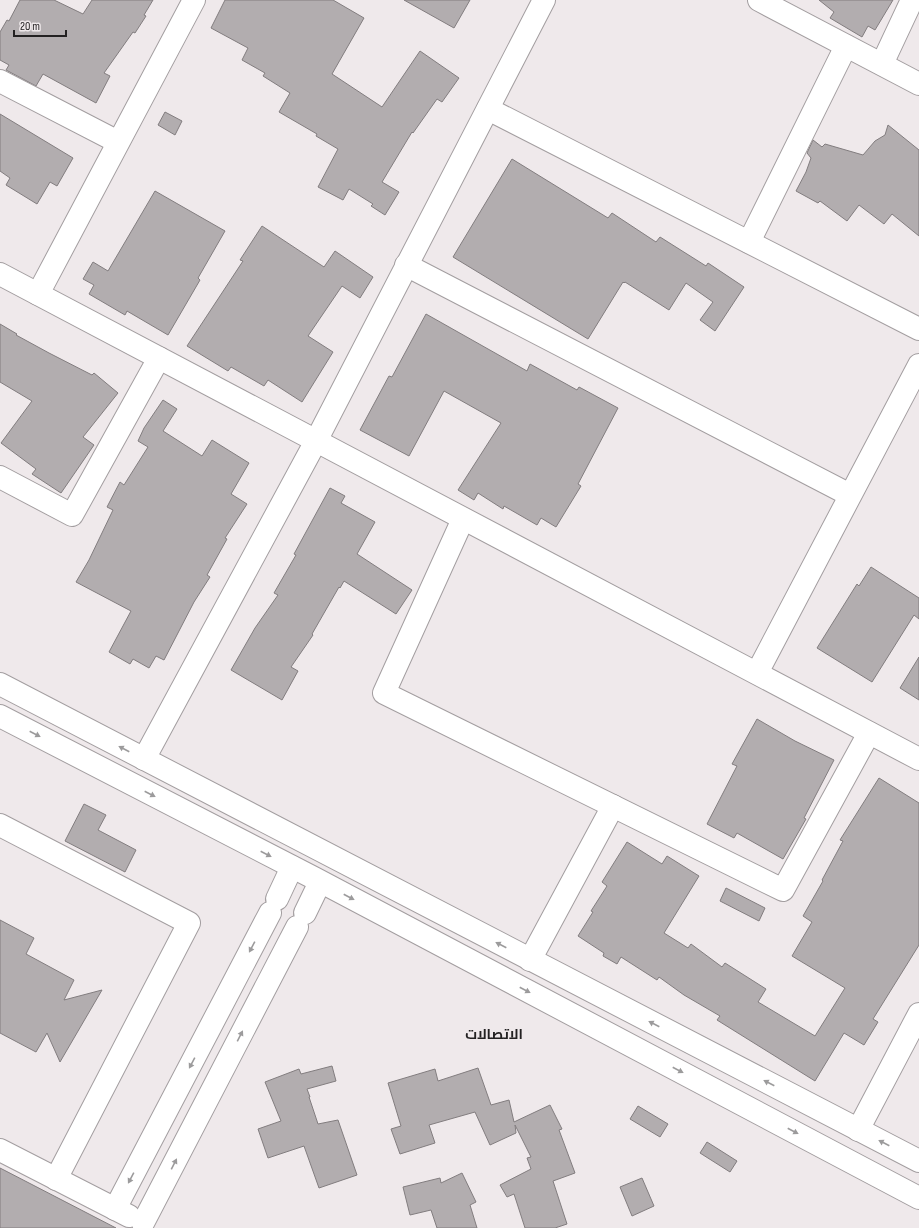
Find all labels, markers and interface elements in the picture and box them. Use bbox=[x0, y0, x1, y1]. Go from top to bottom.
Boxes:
scale bar bbox=[14, 12, 66, 38]
text: 20 m bbox=[20, 19, 40, 34]
one-way arrow bbox=[29, 731, 40, 737]
one-way arrow bbox=[119, 746, 130, 752]
one-way arrow bbox=[144, 791, 156, 797]
one-way arrow bbox=[260, 850, 271, 857]
one-way arrow bbox=[343, 893, 354, 900]
one-way arrow bbox=[495, 941, 507, 948]
one-way arrow bbox=[248, 942, 255, 953]
one-way arrow bbox=[520, 987, 531, 993]
one-way arrow bbox=[648, 1020, 659, 1027]
district label: الاتصالات bbox=[465, 1026, 523, 1043]
one-way arrow bbox=[237, 1030, 244, 1042]
one-way arrow bbox=[188, 1057, 195, 1068]
one-way arrow bbox=[672, 1067, 683, 1074]
one-way arrow bbox=[763, 1080, 775, 1087]
one-way arrow bbox=[787, 1128, 798, 1134]
one-way arrow bbox=[879, 1140, 890, 1146]
one-way arrow bbox=[171, 1158, 177, 1169]
one-way arrow bbox=[128, 1172, 135, 1184]

